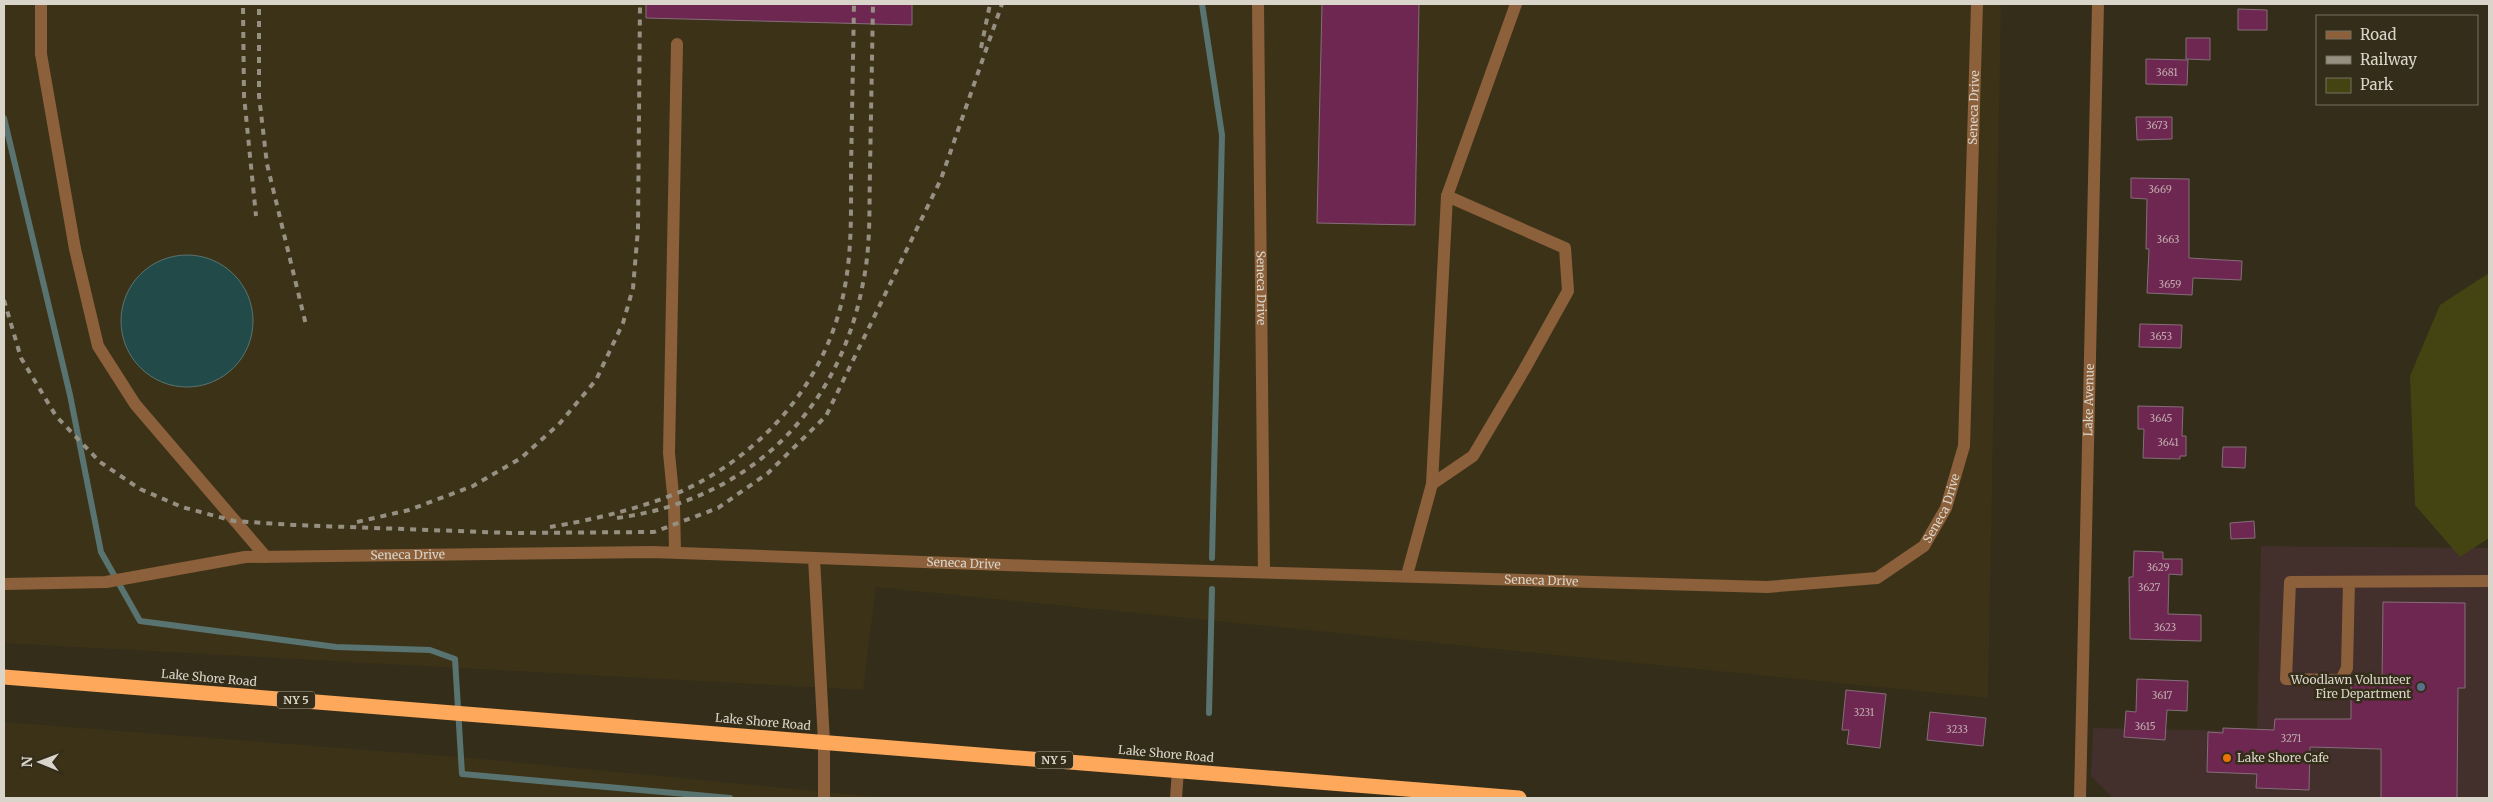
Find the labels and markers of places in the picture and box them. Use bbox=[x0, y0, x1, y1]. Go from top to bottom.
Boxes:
place label: Woodlawn Volunteer Fire Department bbox=[2290, 672, 2412, 701]
marker: Woodlawn Volunteer Fire Department bbox=[2415, 681, 2427, 693]
place label: Lake Shore Cafe bbox=[2237, 750, 2329, 765]
marker: Lake Shore Cafe bbox=[2221, 752, 2233, 764]

